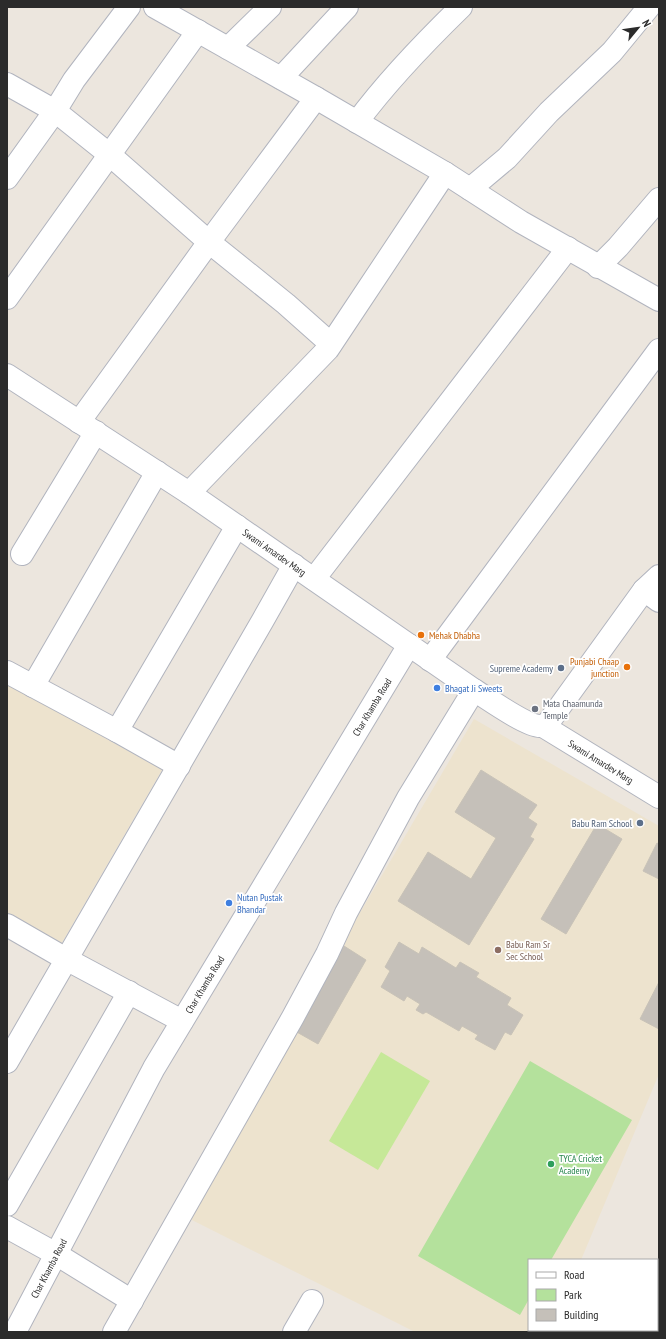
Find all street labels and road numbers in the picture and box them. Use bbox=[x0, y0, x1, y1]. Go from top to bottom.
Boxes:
street label: Swami Amardev Marg bbox=[240, 526, 309, 579]
street label: Char Khamba Road bbox=[349, 676, 394, 738]
street label: Swami Amardev Marg bbox=[566, 737, 636, 786]
street label: Char Khamba Road bbox=[182, 953, 227, 1016]
street label: Char Khamba Road bbox=[28, 1236, 70, 1300]

